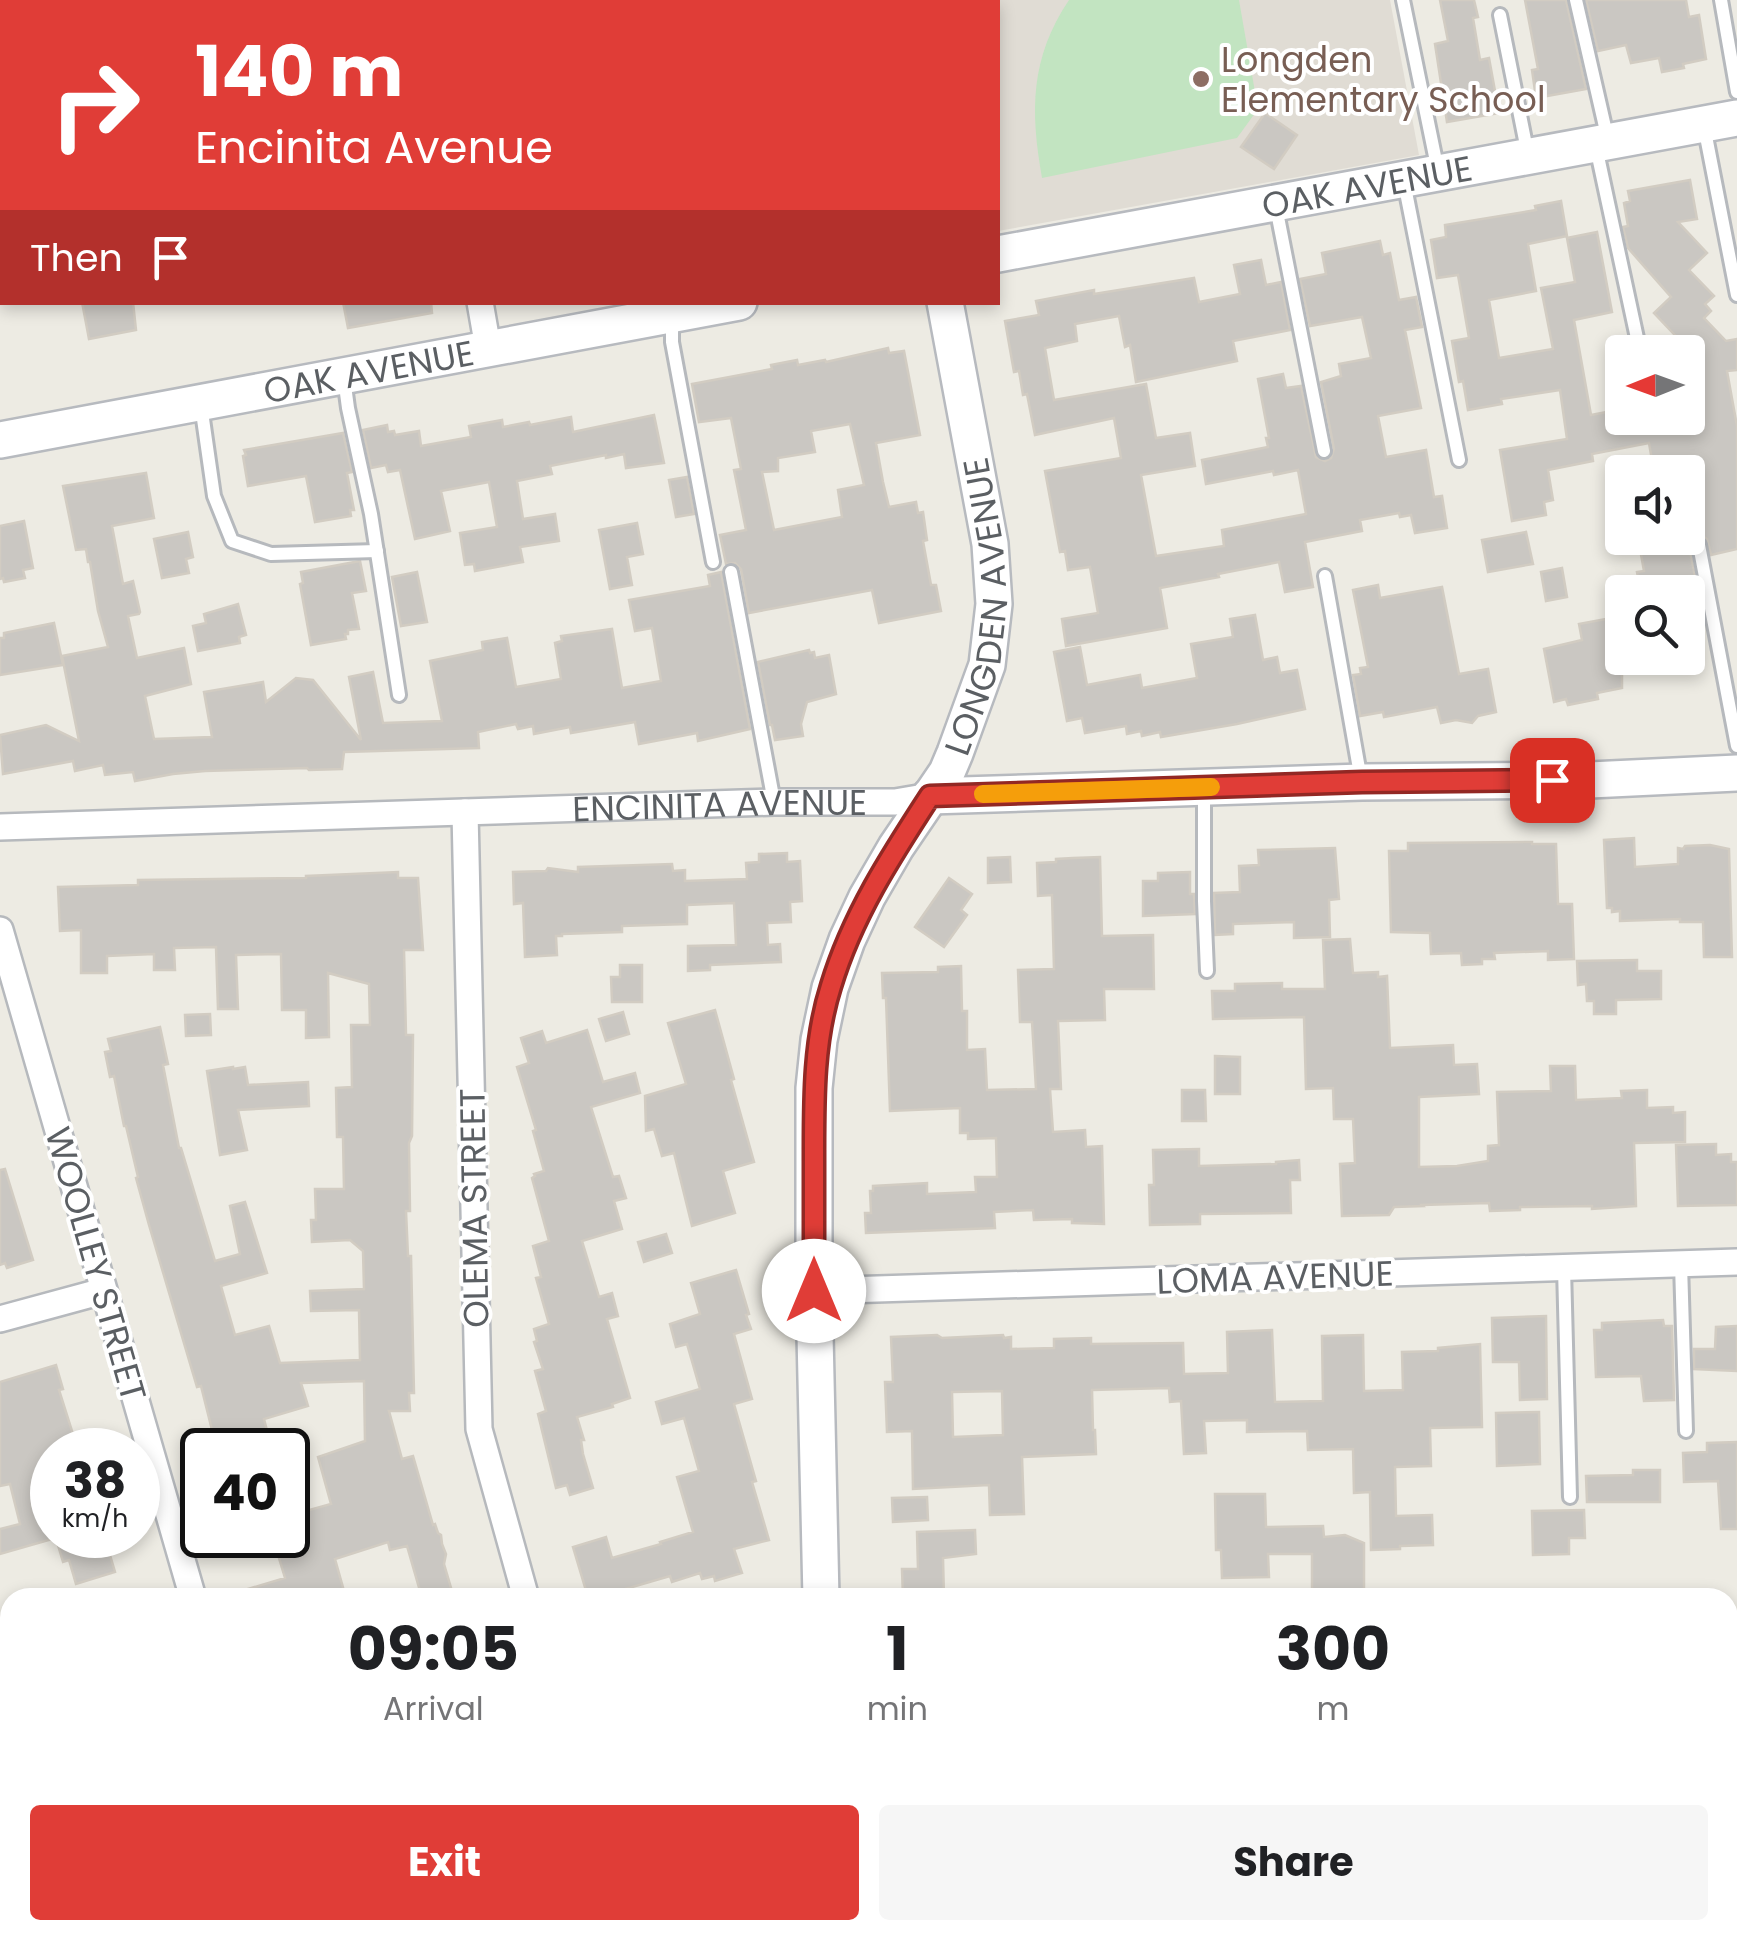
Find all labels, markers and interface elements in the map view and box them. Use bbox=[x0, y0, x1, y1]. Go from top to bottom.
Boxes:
text: 140 m bbox=[195, 22, 403, 121]
place label: Longden Elementary School bbox=[1221, 35, 1546, 124]
icon: right bbox=[30, 40, 160, 170]
marker: Longden Elementary School bbox=[1190, 68, 1212, 90]
text: Encinita Avenue bbox=[195, 116, 553, 179]
street label: OAK AVENUE bbox=[1258, 143, 1476, 229]
icon: arrive bbox=[143, 230, 198, 285]
text: Then bbox=[30, 231, 123, 284]
street label: OAK AVENUE bbox=[259, 328, 478, 415]
north arrow bbox=[1605, 335, 1705, 435]
map controls bbox=[1605, 335, 1705, 675]
street label: LONGDEN AVENUE bbox=[932, 454, 1019, 762]
button: sound bbox=[1605, 455, 1705, 555]
button: search bbox=[1605, 575, 1705, 675]
pin bbox=[1510, 738, 1595, 823]
icon: arrive bbox=[1525, 753, 1580, 808]
street label: ENCINITA AVENUE bbox=[572, 777, 867, 833]
street label: OLEMA STREET bbox=[447, 1088, 501, 1328]
street label: WOOLLEY STREET bbox=[33, 1121, 159, 1407]
position arrow bbox=[762, 1239, 866, 1343]
street label: LOMA AVENUE bbox=[1156, 1248, 1394, 1306]
speed limit sign: 40 bbox=[180, 1428, 310, 1558]
text: 38 bbox=[64, 1445, 126, 1516]
text: km/h bbox=[62, 1501, 128, 1536]
text: 09:05 bbox=[348, 1607, 519, 1691]
text: 1 bbox=[886, 1607, 909, 1691]
text: 300 bbox=[1276, 1607, 1390, 1691]
text: Arrival bbox=[383, 1686, 484, 1731]
text: min bbox=[867, 1686, 928, 1731]
text: m bbox=[1316, 1686, 1349, 1731]
button: Exit bbox=[30, 1805, 859, 1920]
button: Share bbox=[879, 1805, 1708, 1920]

